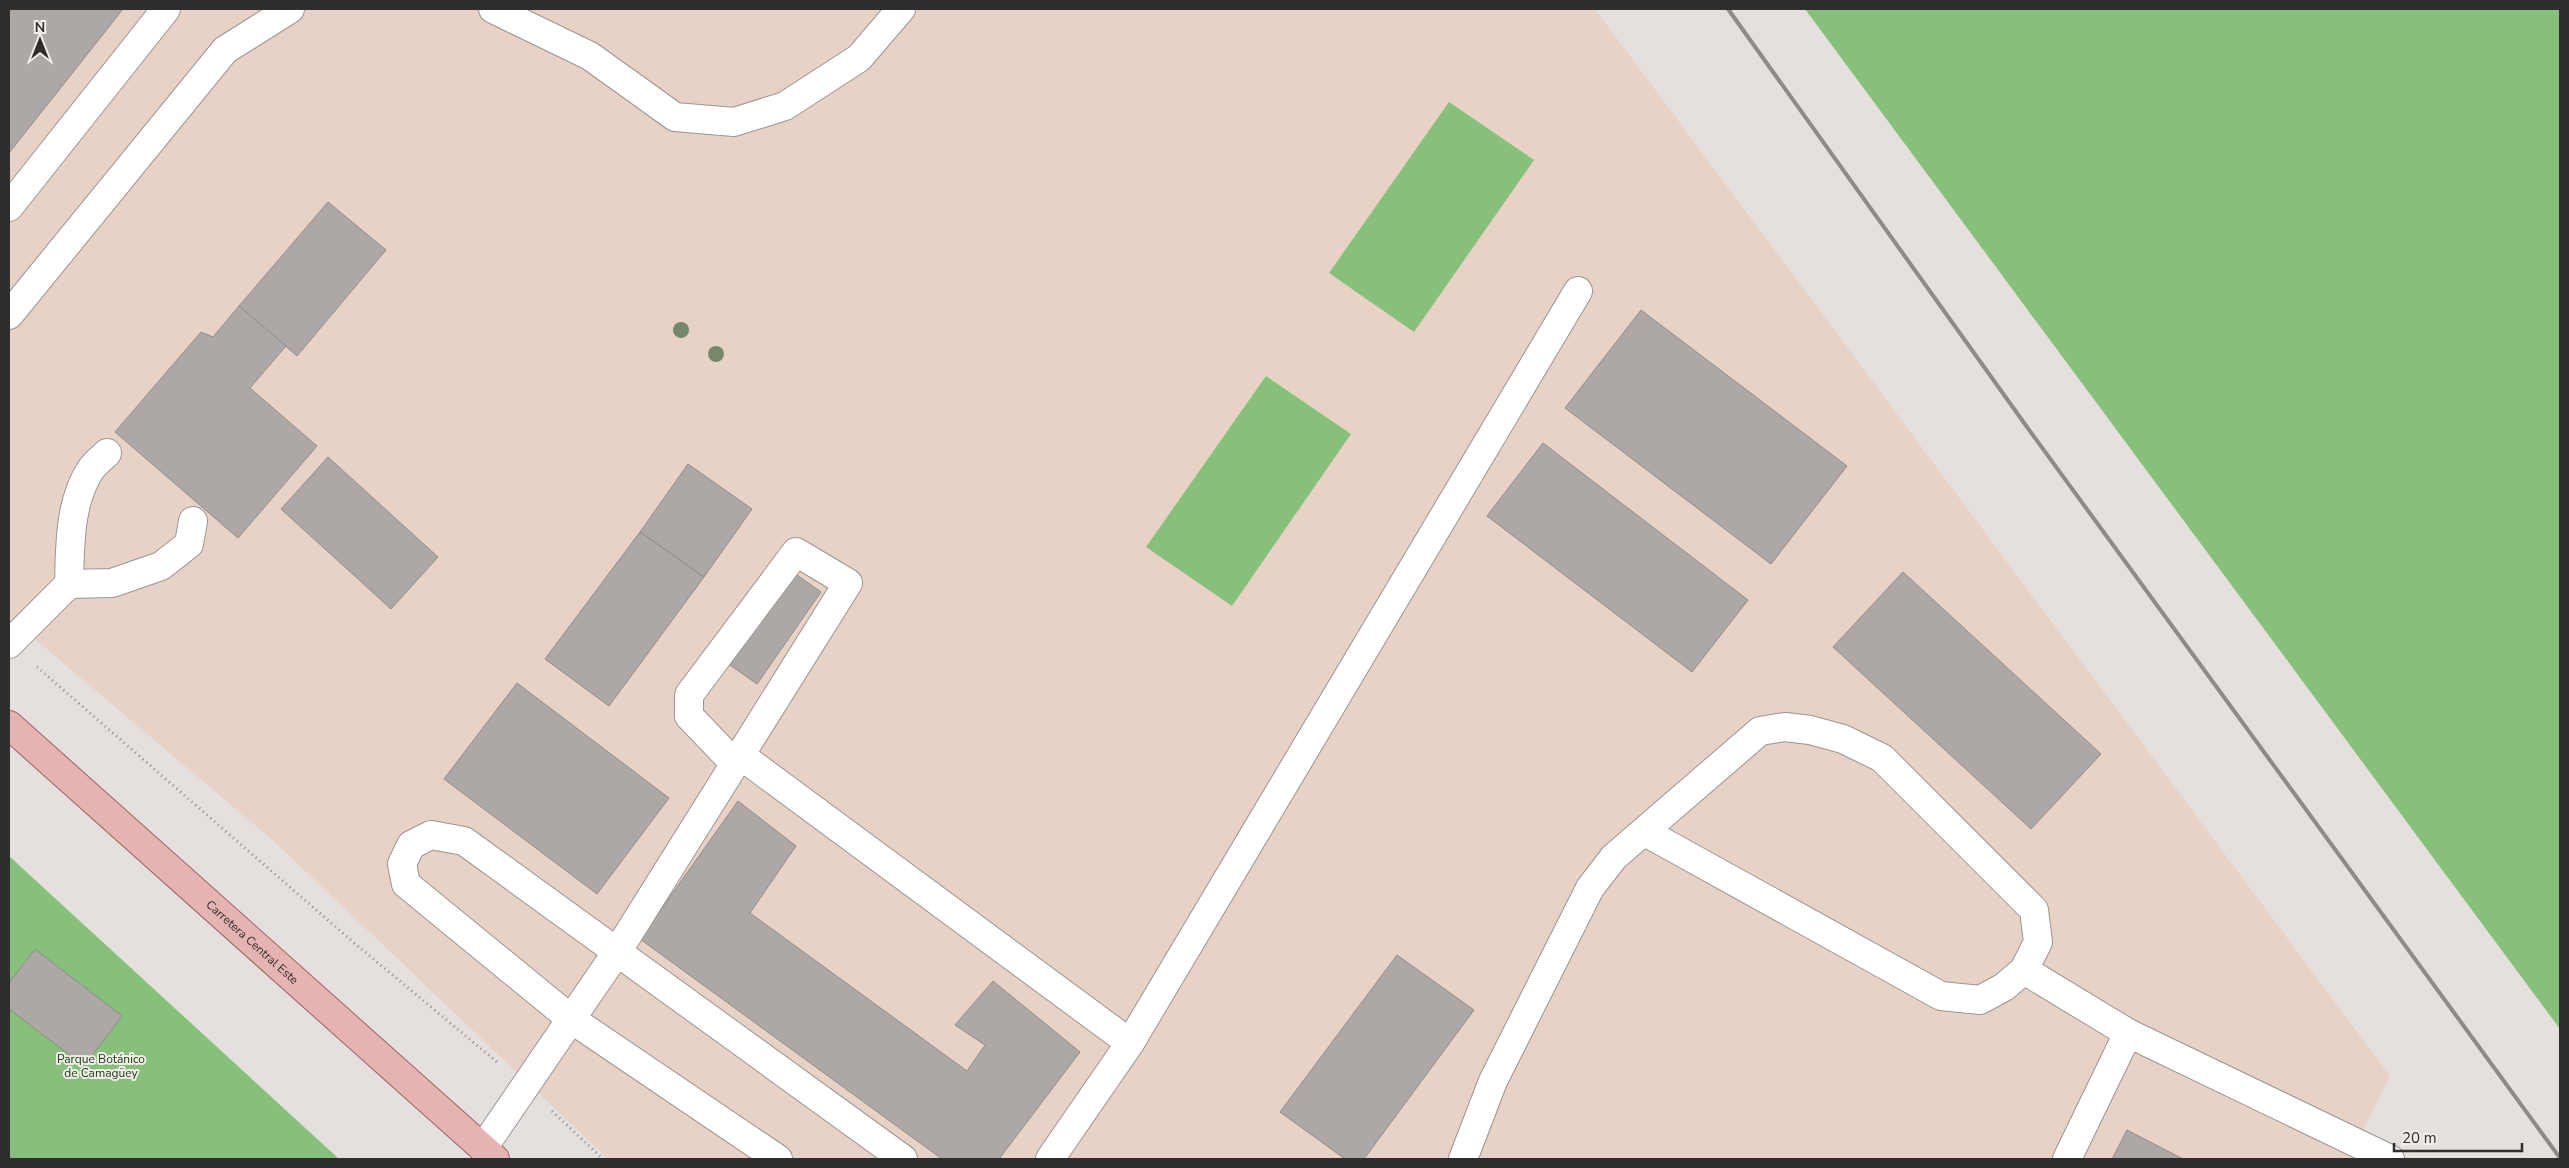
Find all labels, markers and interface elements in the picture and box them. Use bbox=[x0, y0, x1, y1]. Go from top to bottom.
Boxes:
north arrow bbox=[15, 15, 65, 65]
text: N bbox=[35, 18, 45, 37]
street label: Carretera Central Este bbox=[202, 897, 302, 988]
park label: Parque Botánico de Camagüey bbox=[57, 1051, 145, 1081]
scale bar bbox=[2394, 1120, 2522, 1152]
text: 20 m bbox=[2402, 1128, 2437, 1148]

